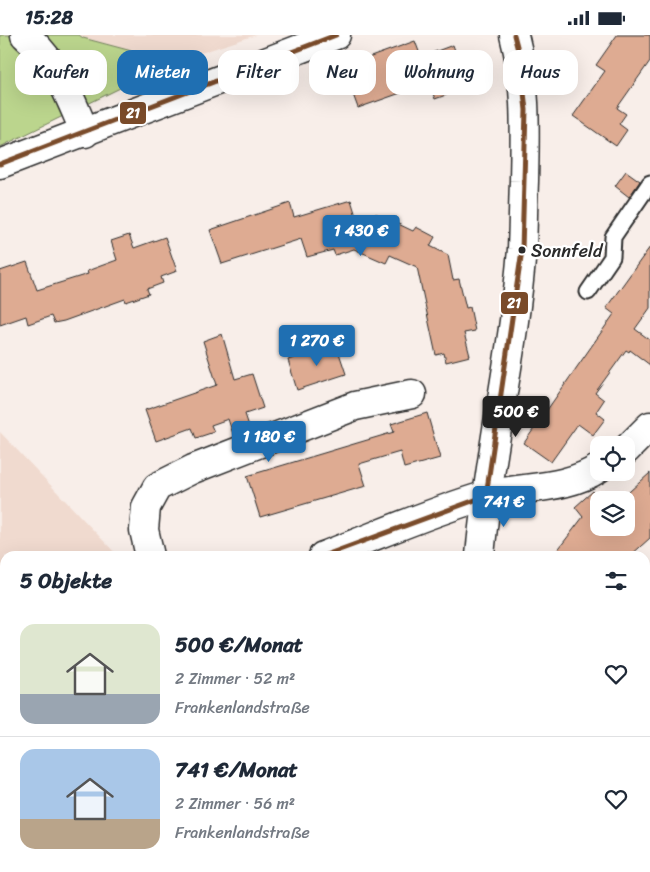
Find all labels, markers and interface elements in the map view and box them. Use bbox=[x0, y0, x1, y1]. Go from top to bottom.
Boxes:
text: 15:28 bbox=[25, 1, 73, 34]
chip: Kaufen bbox=[15, 50, 107, 95]
chip: Mieten bbox=[117, 50, 208, 95]
chip: Filter bbox=[218, 50, 299, 95]
chip: Neu bbox=[309, 50, 376, 95]
chip: Wohnung bbox=[386, 50, 493, 95]
chip: Haus bbox=[503, 50, 578, 95]
line badge: 21 bbox=[119, 101, 147, 125]
text: 21 bbox=[125, 101, 140, 126]
pin: 1 430 € bbox=[315, 215, 407, 257]
text: 1 430 € bbox=[334, 216, 388, 245]
place label: Sonnfeld bbox=[531, 235, 604, 267]
marker: Sonnfeld bbox=[517, 245, 527, 255]
line badge: 21 bbox=[500, 291, 529, 315]
text: 21 bbox=[506, 291, 521, 316]
pin: 1 270 € bbox=[271, 325, 363, 367]
text: 1 270 € bbox=[290, 326, 344, 355]
pin: 500 € bbox=[481, 395, 551, 438]
text: 500 € bbox=[494, 397, 538, 426]
pin: 1 180 € bbox=[223, 421, 315, 463]
text: 1 180 € bbox=[243, 422, 295, 451]
map controls bbox=[590, 436, 635, 536]
button: locate bbox=[590, 436, 635, 481]
pin: 741 € bbox=[469, 485, 539, 528]
text: 741 € bbox=[484, 487, 524, 516]
button: layers bbox=[590, 491, 635, 536]
text: 5 Objekte bbox=[20, 562, 112, 600]
icon: filters bbox=[602, 567, 630, 595]
text: 500 €/Monat bbox=[175, 626, 303, 664]
icon: home bbox=[60, 644, 120, 704]
icon: heart bbox=[602, 660, 630, 688]
text: 2 Zimmer · 52 m² bbox=[175, 664, 295, 693]
text: Frankenlandstraße bbox=[175, 693, 310, 722]
text: 741 €/Monat bbox=[175, 751, 298, 789]
icon: home bbox=[60, 769, 120, 829]
icon: heart bbox=[602, 785, 630, 813]
text: 2 Zimmer · 56 m² bbox=[175, 789, 295, 818]
text: Frankenlandstraße bbox=[175, 818, 310, 847]

